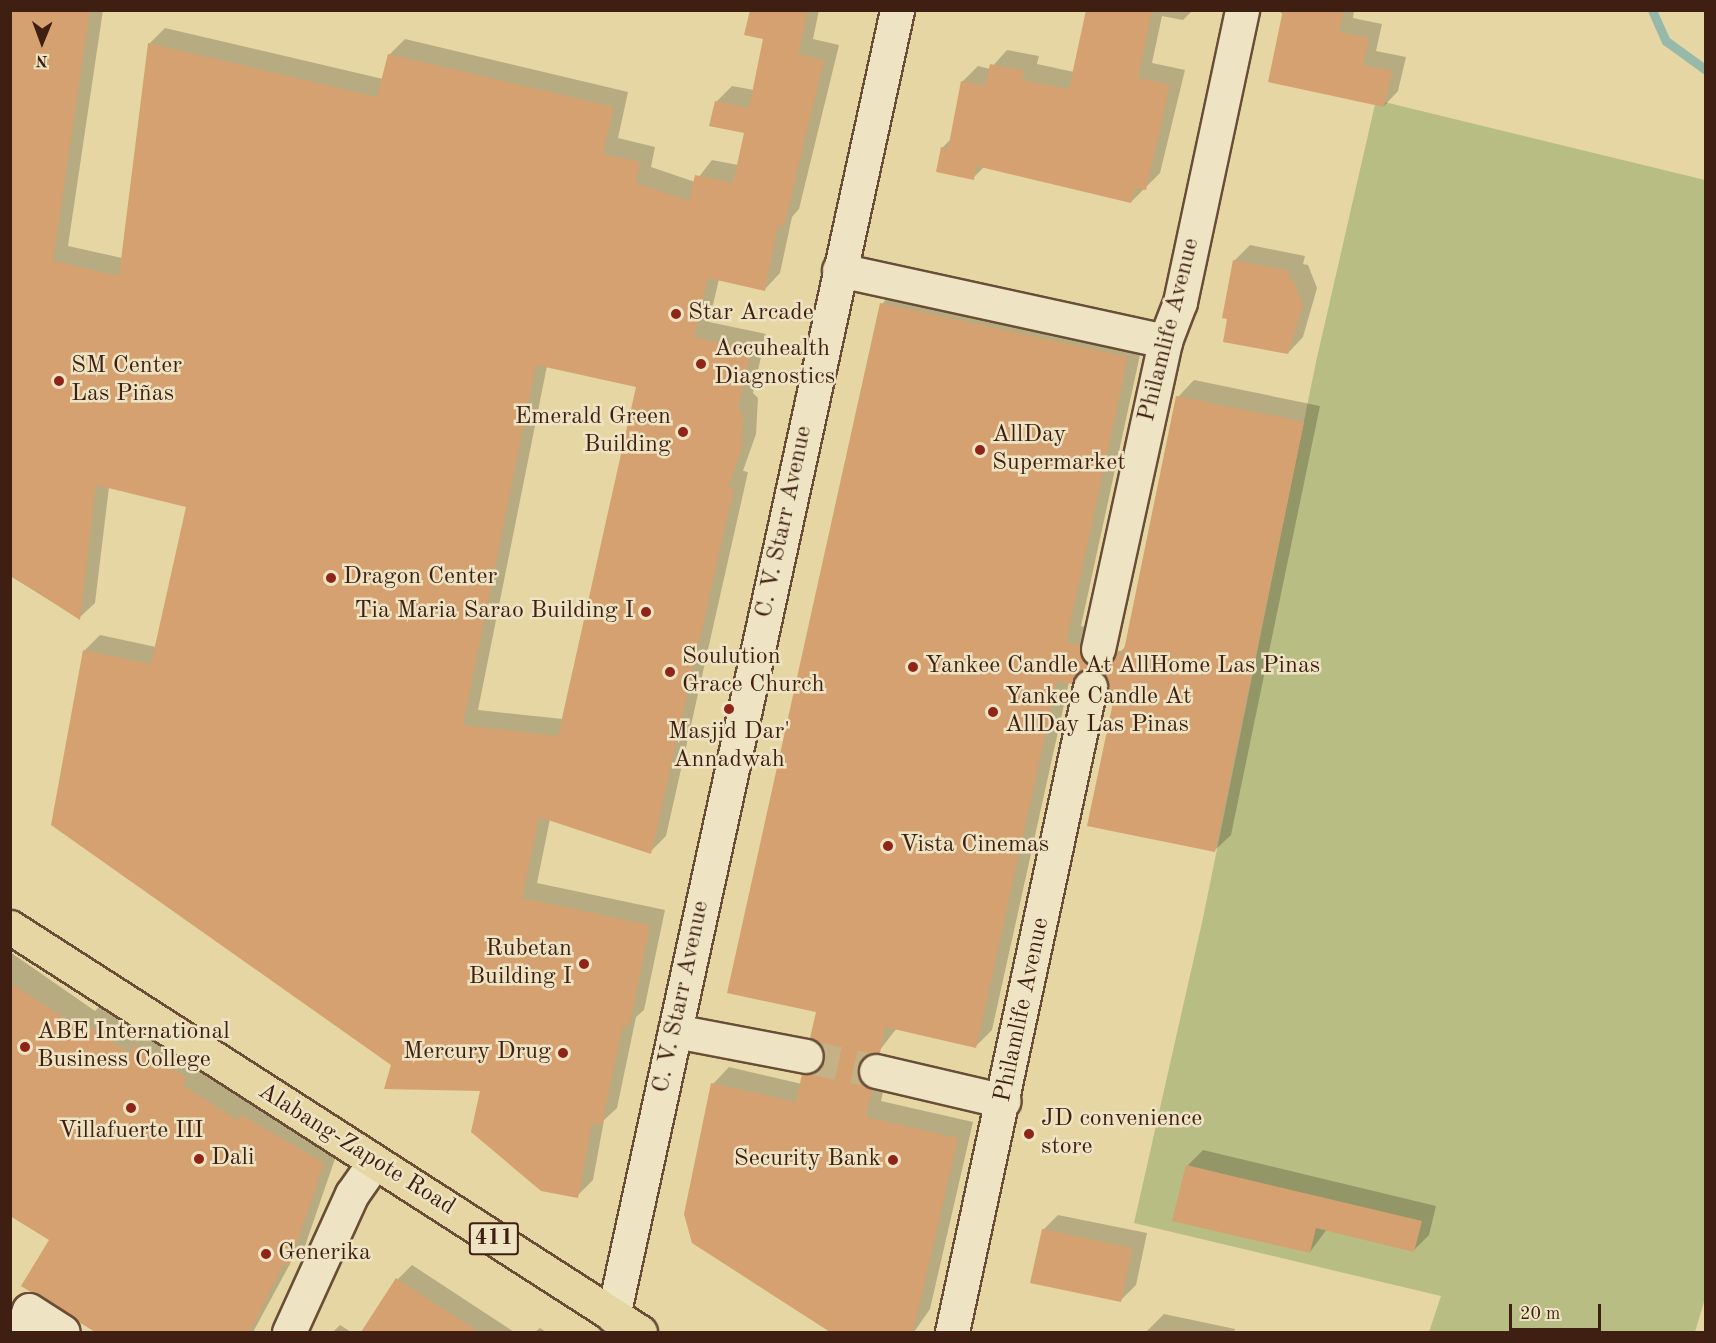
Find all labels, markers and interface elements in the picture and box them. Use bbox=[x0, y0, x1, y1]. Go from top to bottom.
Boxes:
north arrow bbox=[12, 12, 72, 72]
text: N bbox=[35, 52, 48, 68]
street label: Philamlife Avenue bbox=[1133, 235, 1207, 425]
place label: Star Arcade bbox=[688, 300, 814, 328]
marker: Star Arcade bbox=[669, 307, 683, 321]
place label: Accuhealth Diagnostics bbox=[714, 336, 835, 392]
place label: SM Center Las Piñas bbox=[71, 353, 182, 409]
marker: Accuhealth Diagnostics bbox=[692, 355, 710, 373]
marker: SM Center Las Piñas bbox=[52, 374, 66, 388]
place label: Emerald Green Building bbox=[515, 404, 671, 460]
place label: AllDay Supermarket bbox=[992, 422, 1126, 478]
street label: C. V. Starr Avenue bbox=[751, 423, 819, 621]
marker: Emerald Green Building bbox=[676, 425, 690, 439]
marker: AllDay Supermarket bbox=[973, 443, 987, 457]
place label: Dragon Center bbox=[343, 564, 497, 592]
marker: Dragon Center bbox=[324, 571, 338, 585]
place label: Tia Maria Sarao Building I bbox=[354, 598, 634, 626]
marker: Tia Maria Sarao Building I bbox=[639, 605, 653, 619]
place label: Soulution Grace Church bbox=[682, 644, 825, 700]
place label: Yankee Candle At AllHome Las Pinas bbox=[925, 653, 1320, 681]
marker: Yankee Candle At AllHome Las Pinas bbox=[906, 660, 920, 674]
marker: Soulution Grace Church bbox=[663, 665, 677, 679]
place label: Yankee Candle At AllDay Las Pinas bbox=[1005, 684, 1191, 740]
marker: Masjid Dar' Annadwah bbox=[722, 702, 736, 716]
marker: Yankee Candle At AllDay Las Pinas bbox=[986, 705, 1000, 719]
place label: Masjid Dar' Annadwah bbox=[668, 719, 790, 775]
place label: Vista Cinemas bbox=[900, 832, 1049, 860]
marker: Vista Cinemas bbox=[881, 839, 895, 853]
street label: C. V. Starr Avenue bbox=[648, 898, 716, 1096]
street label: Philamlife Avenue bbox=[989, 915, 1057, 1105]
place label: Rubetan Building I bbox=[469, 936, 572, 992]
marker: Rubetan Building I bbox=[577, 957, 591, 971]
place label: ABE International Business College bbox=[37, 1019, 230, 1075]
place label: Mercury Drug bbox=[403, 1039, 551, 1067]
marker: ABE International Business College bbox=[18, 1040, 32, 1054]
marker: Mercury Drug bbox=[556, 1046, 570, 1060]
street label: Alabang-Zapote Road bbox=[252, 1078, 460, 1222]
marker: Villafuerte III bbox=[124, 1101, 138, 1115]
place label: JD convenience store bbox=[1041, 1106, 1202, 1162]
place label: Villafuerte III bbox=[59, 1118, 203, 1146]
marker: JD convenience store bbox=[1022, 1127, 1036, 1141]
place label: Dali bbox=[211, 1145, 255, 1173]
place label: Security Bank bbox=[734, 1146, 881, 1174]
marker: Dali bbox=[192, 1152, 206, 1166]
marker: Security Bank bbox=[886, 1153, 900, 1167]
road number: 411 bbox=[468, 1220, 520, 1258]
place label: Generika bbox=[278, 1240, 371, 1268]
marker: Generika bbox=[259, 1247, 273, 1261]
scale bar bbox=[1512, 1292, 1604, 1330]
text: 20 m bbox=[1520, 1305, 1560, 1323]

